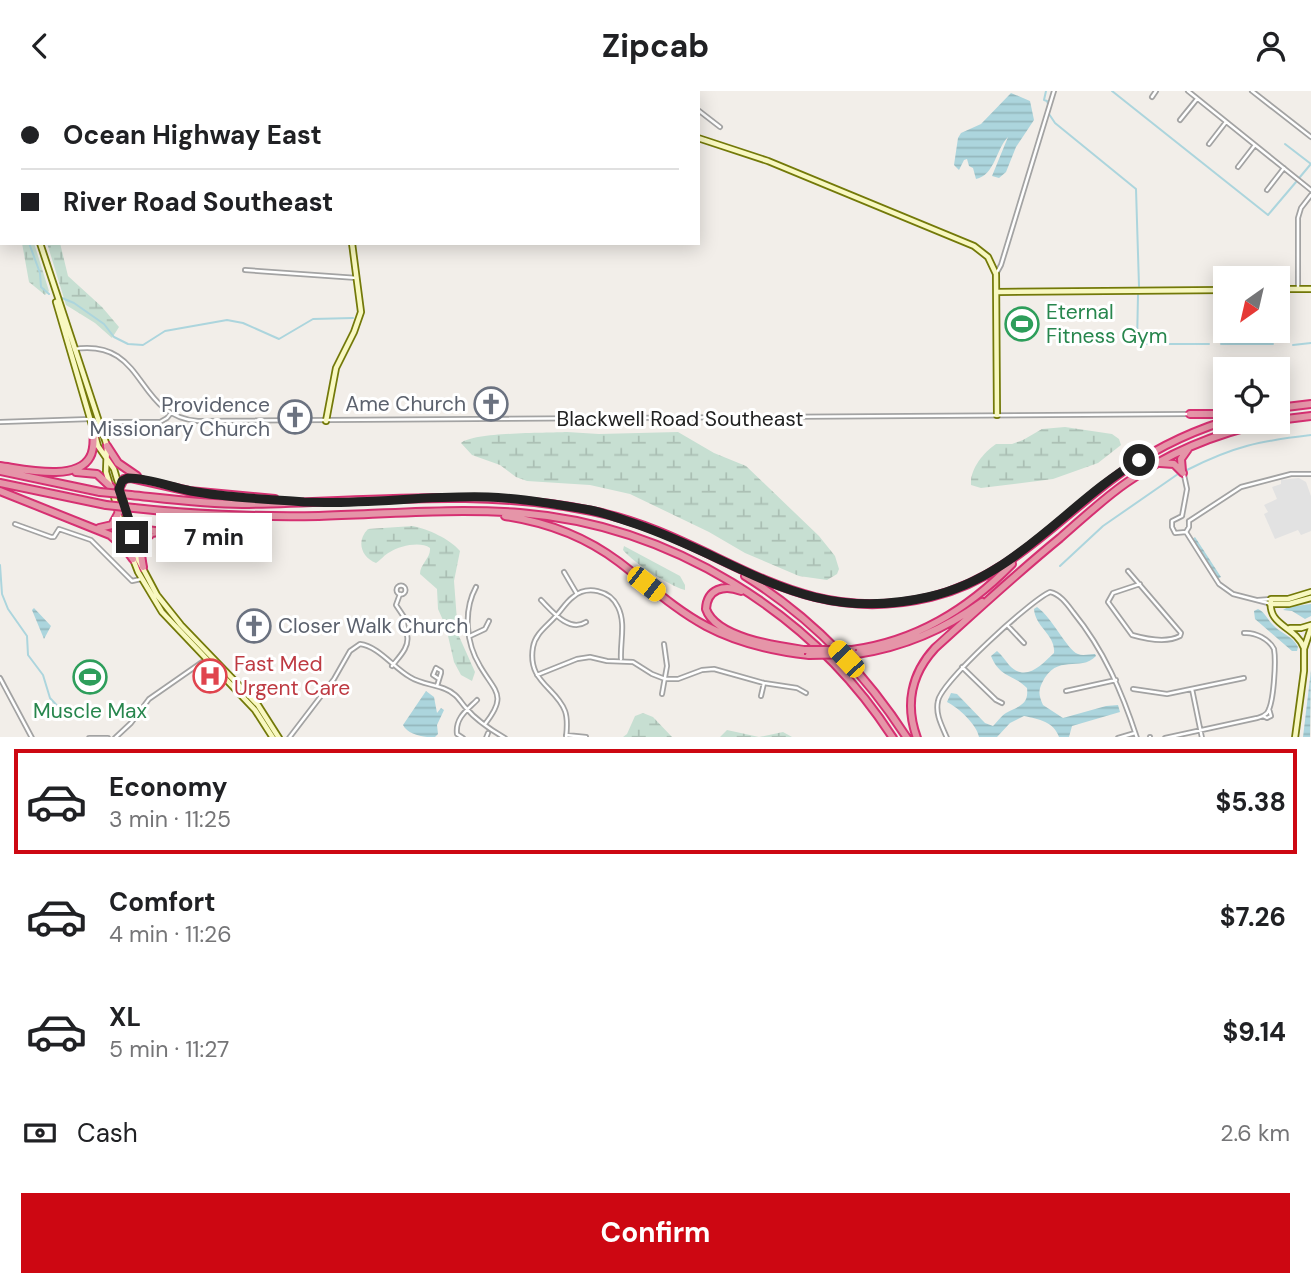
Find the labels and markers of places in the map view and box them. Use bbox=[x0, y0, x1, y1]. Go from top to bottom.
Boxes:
place label: Eternal Fitness Gym bbox=[1046, 298, 1167, 350]
sports icon: Eternal Fitness Gym bbox=[1003, 305, 1041, 343]
church icon: Ame Church bbox=[472, 385, 510, 423]
place label: Ame Church bbox=[345, 390, 466, 418]
place label: Providence Missionary Church bbox=[90, 391, 270, 443]
church icon: Providence Missionary Church bbox=[276, 398, 314, 436]
church icon: Closer Walk Church bbox=[235, 607, 273, 645]
place label: Closer Walk Church bbox=[278, 612, 468, 640]
place label: Fast Med Urgent Care bbox=[234, 650, 350, 702]
hospital icon: Fast Med Urgent Care bbox=[191, 657, 229, 695]
sports icon: Muscle Max bbox=[71, 658, 109, 696]
place label: Muscle Max bbox=[33, 697, 147, 725]

